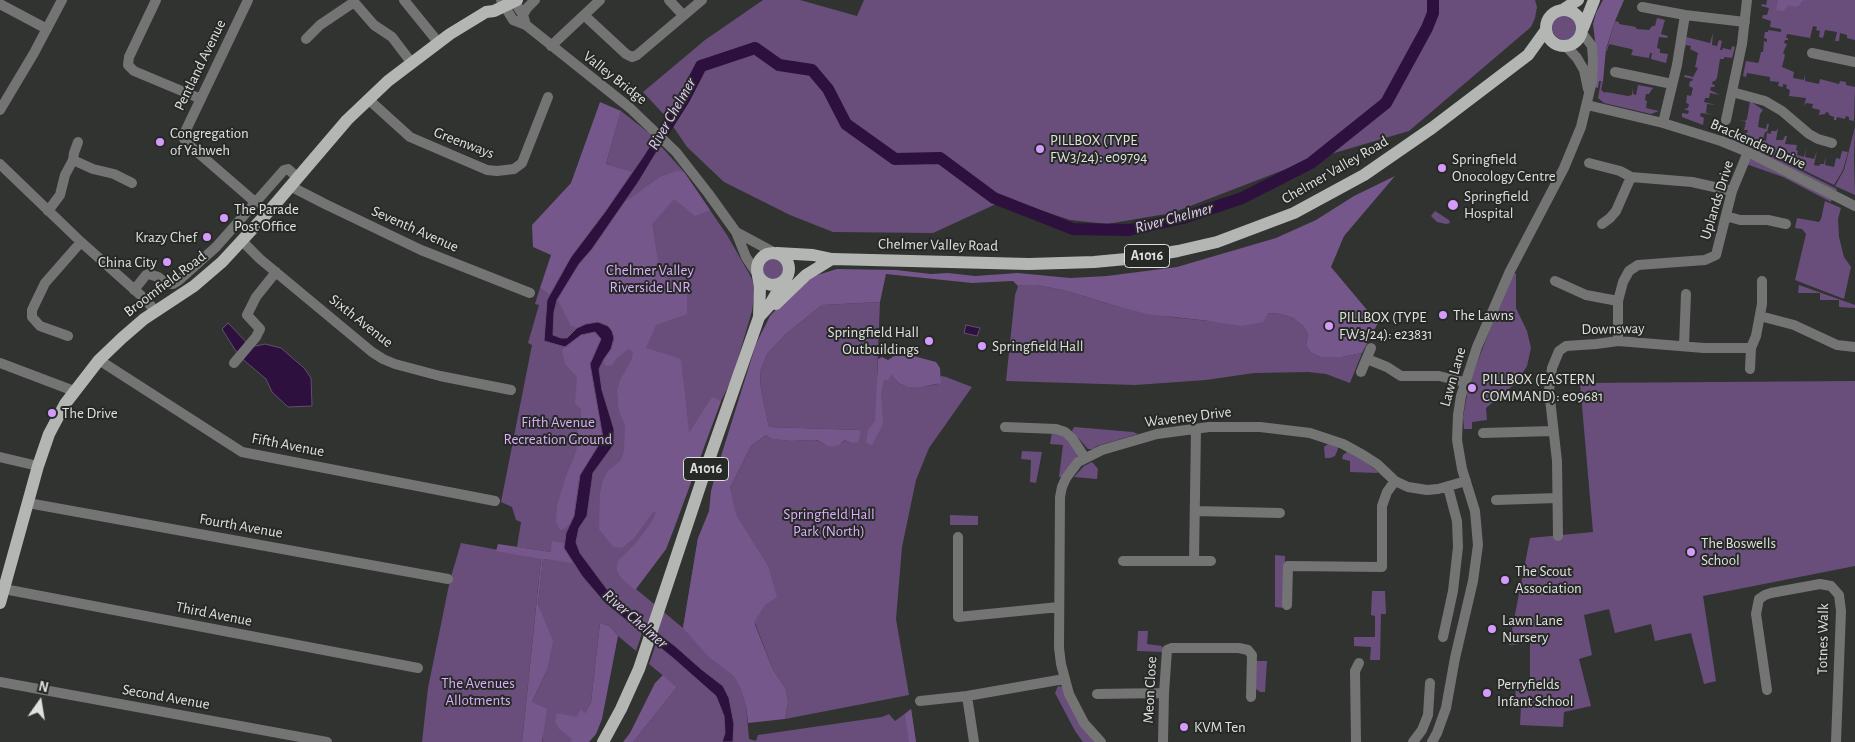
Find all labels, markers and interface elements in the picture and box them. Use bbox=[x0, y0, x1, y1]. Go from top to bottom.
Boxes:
street label: Pentland Avenue bbox=[170, 17, 230, 113]
street label: Valley Bridge bbox=[579, 47, 651, 109]
water label: River Chelmer bbox=[644, 75, 700, 153]
street label: Brackenden Drive bbox=[1707, 115, 1809, 173]
street label: Greenways bbox=[431, 123, 497, 163]
place label: Congregation of Yahweh bbox=[170, 124, 249, 159]
place label: PILLBOX (TYPE FW3/24): e09794 bbox=[1050, 131, 1148, 166]
street label: Chelmer Valley Road bbox=[1279, 132, 1391, 208]
marker: Congregation of Yahweh bbox=[154, 136, 166, 148]
marker: PILLBOX (TYPE FW3/24): e09794 bbox=[1034, 143, 1046, 155]
place label: Springfield Onocology Centre bbox=[1452, 150, 1556, 185]
street label: Uplands Drive bbox=[1696, 158, 1738, 242]
marker: Springfield Onocology Centre bbox=[1436, 162, 1448, 174]
place label: Springfield Hospital bbox=[1464, 187, 1529, 222]
water label: River Chelmer bbox=[1133, 198, 1215, 238]
marker: Springfield Hospital bbox=[1446, 198, 1460, 212]
place label: The Parade Post Office bbox=[234, 200, 299, 235]
street label: Seventh Avenue bbox=[369, 202, 461, 256]
marker: The Parade Post Office bbox=[218, 212, 230, 224]
place label: Krazy Chef bbox=[135, 228, 197, 246]
marker: Krazy Chef bbox=[201, 231, 213, 243]
street label: Chelmer Valley Road bbox=[878, 235, 998, 255]
road number: A1016 bbox=[1124, 245, 1170, 268]
street label: Broomfield Road bbox=[120, 247, 210, 321]
place label: China City bbox=[98, 253, 157, 271]
marker: China City bbox=[161, 256, 173, 268]
park label: Chelmer Valley Riverside LNR bbox=[606, 261, 694, 296]
street label: Sixth Avenue bbox=[326, 291, 396, 351]
place label: The Lawns bbox=[1453, 306, 1514, 324]
place label: PILLBOX (TYPE FW3/24): e23831 bbox=[1339, 308, 1433, 343]
marker: The Lawns bbox=[1437, 309, 1449, 321]
street label: Downsway bbox=[1581, 319, 1645, 339]
marker: PILLBOX (TYPE FW3/24): e23831 bbox=[1323, 320, 1335, 332]
place label: Springfield Hall Outbuildings bbox=[827, 323, 919, 358]
marker: Springfield Hall Outbuildings bbox=[923, 335, 935, 347]
place label: Springfield Hall bbox=[992, 337, 1084, 355]
marker: Springfield Hall bbox=[976, 340, 988, 352]
street label: Lawn Lane bbox=[1436, 345, 1470, 409]
place label: PILLBOX (EASTERN COMMAND): e09681 bbox=[1482, 370, 1603, 405]
marker: PILLBOX (EASTERN COMMAND): e09681 bbox=[1466, 382, 1478, 394]
street label: Waveney Drive bbox=[1144, 403, 1232, 431]
place label: The Drive bbox=[62, 404, 118, 422]
marker: The Drive bbox=[46, 407, 58, 419]
park label: Fifth Avenue Recreation Ground bbox=[504, 413, 612, 448]
street label: Fifth Avenue bbox=[250, 429, 326, 461]
road number: A1016 bbox=[684, 458, 728, 480]
park label: Springfield Hall Park (North) bbox=[783, 505, 875, 540]
street label: Fourth Avenue bbox=[198, 510, 284, 542]
place label: The Boswells School bbox=[1701, 534, 1776, 569]
marker: The Boswells School bbox=[1685, 546, 1697, 558]
place label: The Scout Association bbox=[1515, 562, 1582, 597]
marker: The Scout Association bbox=[1499, 574, 1511, 586]
water label: River Chelmer bbox=[599, 586, 671, 652]
street label: Third Avenue bbox=[174, 598, 254, 630]
street label: Totnes Walk bbox=[1813, 603, 1833, 675]
place label: Lawn Lane Nursery bbox=[1502, 611, 1563, 646]
marker: Lawn Lane Nursery bbox=[1486, 623, 1498, 635]
street label: Meon Close bbox=[1139, 656, 1161, 724]
park label: The Avenues Allotments bbox=[441, 674, 515, 709]
place label: Perryfields Infant School bbox=[1497, 675, 1573, 710]
north arrow bbox=[15, 677, 65, 727]
text: N bbox=[37, 679, 50, 695]
street label: Second Avenue bbox=[121, 680, 211, 714]
marker: Perryfields Infant School bbox=[1481, 687, 1493, 699]
place label: KVM Ten bbox=[1194, 718, 1246, 736]
marker: KVM Ten bbox=[1178, 721, 1190, 733]

